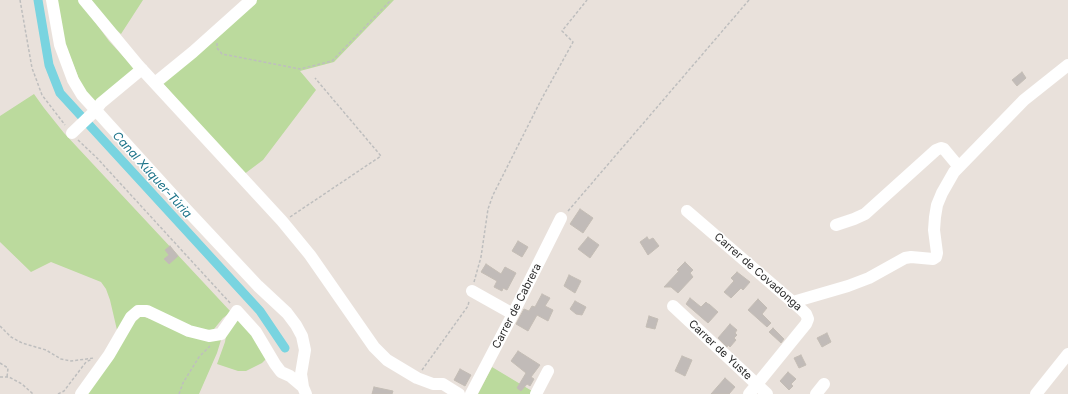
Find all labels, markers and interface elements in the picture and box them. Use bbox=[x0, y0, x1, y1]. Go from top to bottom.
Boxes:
water label: Canal Xúquer-Túria bbox=[109, 129, 195, 221]
street label: Carrer de Covadonga bbox=[711, 230, 805, 314]
street label: Carrer de Cabrera bbox=[490, 261, 544, 351]
street label: Carrer de Yuste bbox=[686, 317, 754, 383]

